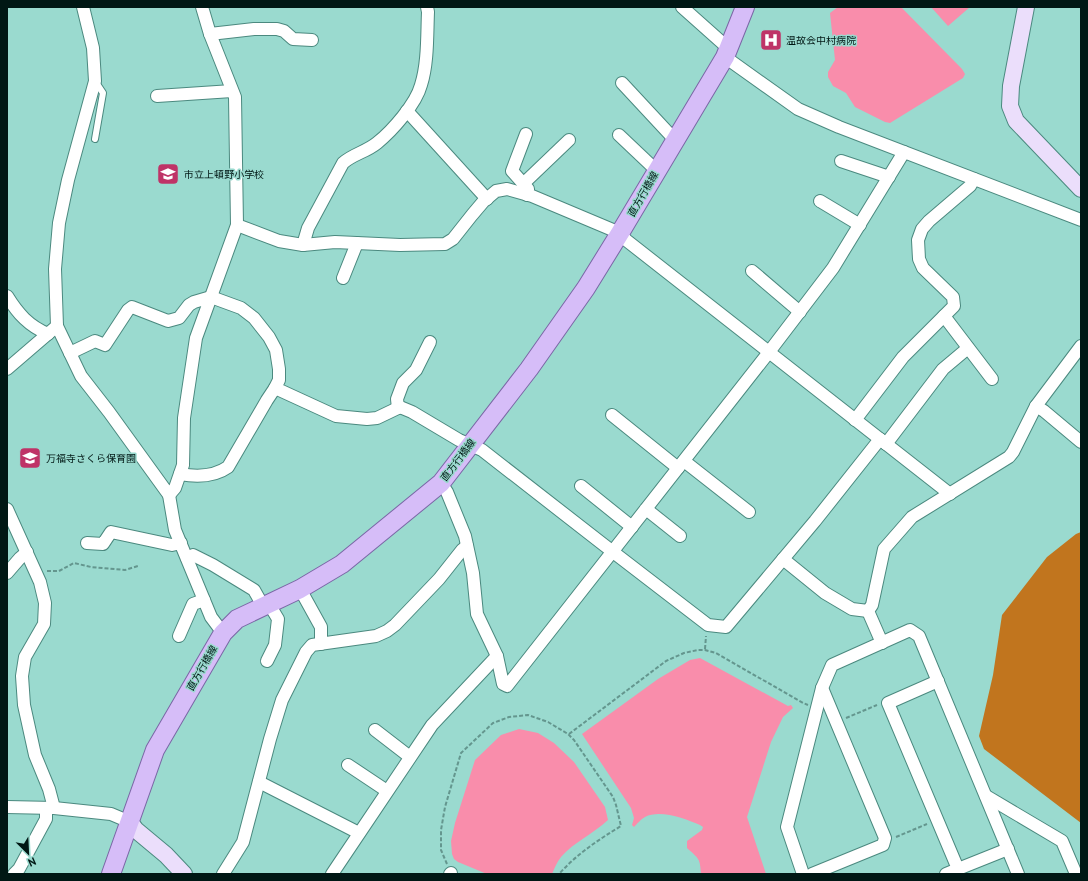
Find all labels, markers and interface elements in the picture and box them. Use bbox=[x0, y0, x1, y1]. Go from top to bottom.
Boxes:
hospital icon: 温故会中村病院 bbox=[758, 27, 784, 53]
place label: 温故会中村病院 bbox=[786, 34, 856, 47]
school or university icon: 市立上頓野小学校 bbox=[155, 161, 181, 187]
place label: 市立上頓野小学校 bbox=[184, 168, 264, 181]
street label: 直方行橋線 bbox=[625, 169, 661, 219]
street label: 直方行橋線 bbox=[438, 436, 478, 484]
school or university icon: 万福寺さくら保育園 bbox=[17, 445, 43, 471]
place label: 万福寺さくら保育園 bbox=[46, 452, 136, 465]
street label: 直方行橋線 bbox=[184, 643, 220, 693]
north arrow bbox=[8, 833, 48, 873]
text: N bbox=[26, 854, 38, 870]

